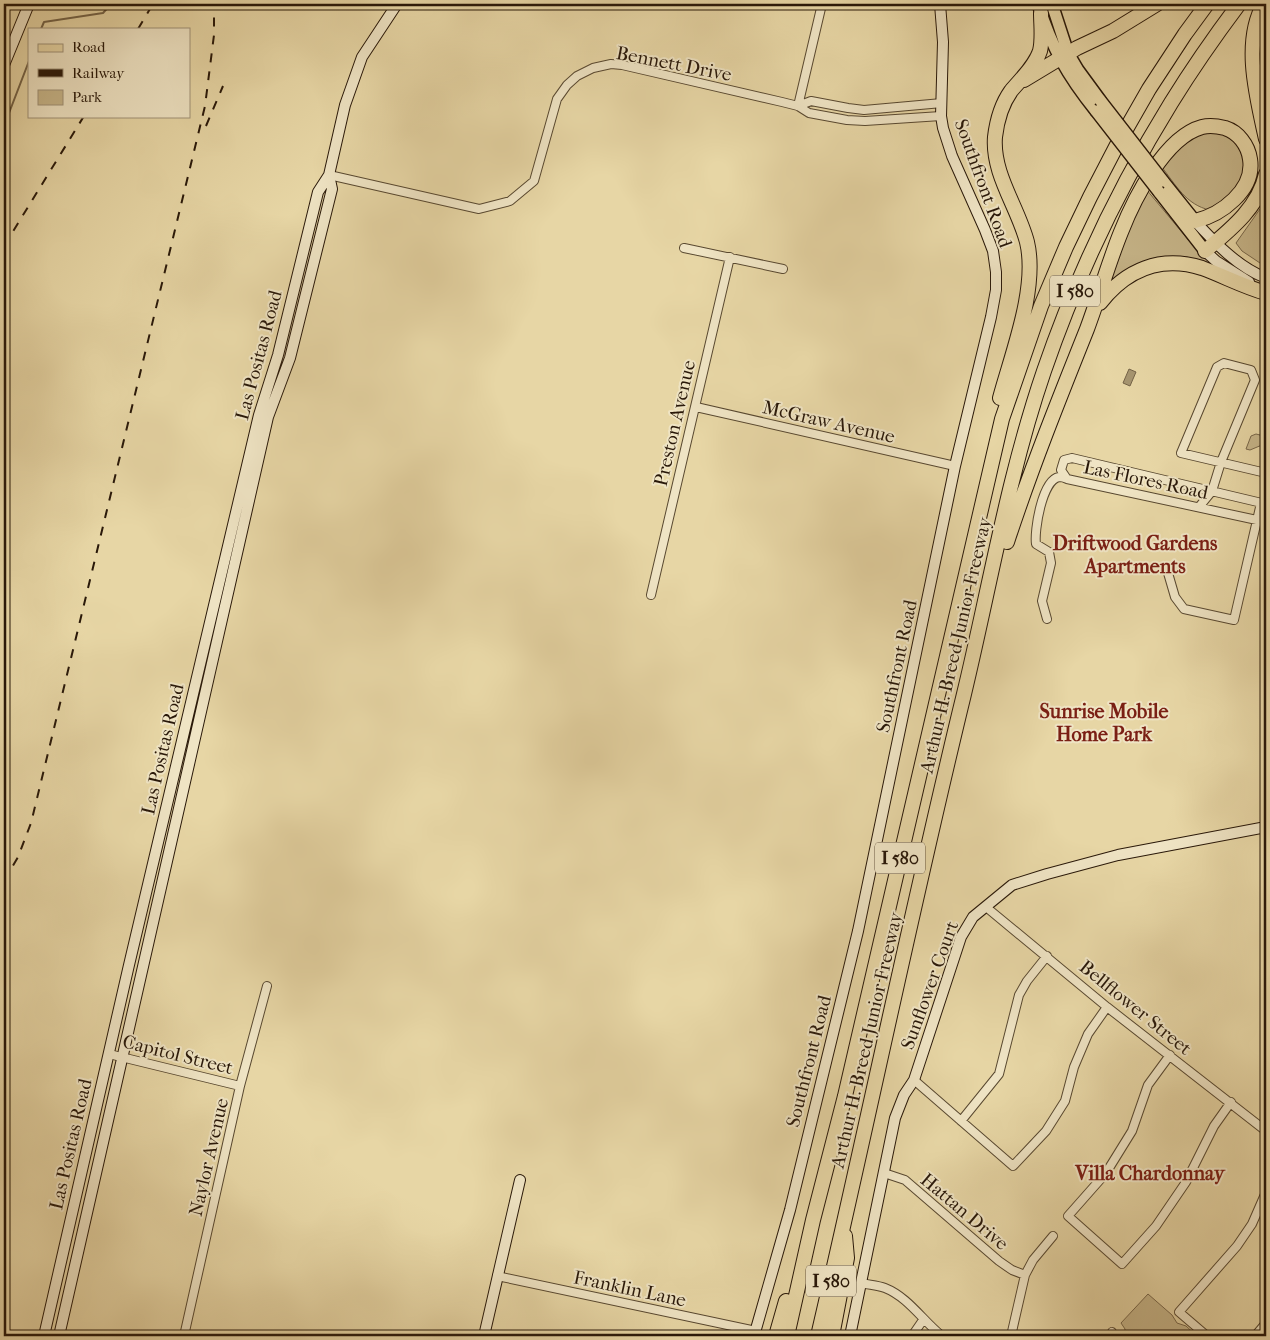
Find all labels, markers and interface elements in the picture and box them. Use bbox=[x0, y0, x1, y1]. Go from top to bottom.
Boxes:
legend bbox=[28, 28, 190, 118]
text: Road bbox=[72, 38, 106, 56]
street label: Bennett Drive bbox=[614, 42, 733, 86]
text: Railway bbox=[72, 64, 125, 82]
text: Park bbox=[72, 88, 102, 106]
street label: Southfront Road bbox=[950, 116, 1017, 251]
road number: I 580 bbox=[1050, 276, 1100, 306]
street label: Las Positas Road bbox=[231, 287, 287, 423]
street label: Preston Avenue bbox=[650, 358, 700, 488]
street label: McGraw Avenue bbox=[761, 396, 897, 448]
street label: Las Flores Road bbox=[1081, 456, 1211, 504]
street label: Arthur H. Breed Junior Freeway bbox=[916, 514, 996, 776]
district label: Driftwood Gardens Apartments bbox=[1053, 532, 1218, 578]
street label: Southfront Road bbox=[872, 597, 922, 735]
street label: Las Positas Road bbox=[137, 681, 189, 817]
district label: Sunrise Mobile Home Park bbox=[1040, 700, 1169, 746]
road number: I 580 bbox=[875, 842, 925, 874]
street label: Arthur H. Breed Junior Freeway bbox=[827, 909, 907, 1171]
street label: Sunflower Court bbox=[897, 918, 963, 1053]
street label: Bellflower Street bbox=[1075, 956, 1196, 1060]
street label: Southfront Road bbox=[782, 992, 836, 1129]
street label: Capitol Street bbox=[120, 1031, 235, 1079]
street label: Las Positas Road bbox=[45, 1076, 97, 1212]
street label: Naylor Avenue bbox=[185, 1096, 233, 1218]
district label: Villa Chardonnay bbox=[1074, 1162, 1226, 1185]
street label: Hattan Drive bbox=[916, 1169, 1013, 1255]
street label: Franklin Lane bbox=[572, 1266, 688, 1312]
road number: I 580 bbox=[806, 1266, 856, 1296]

